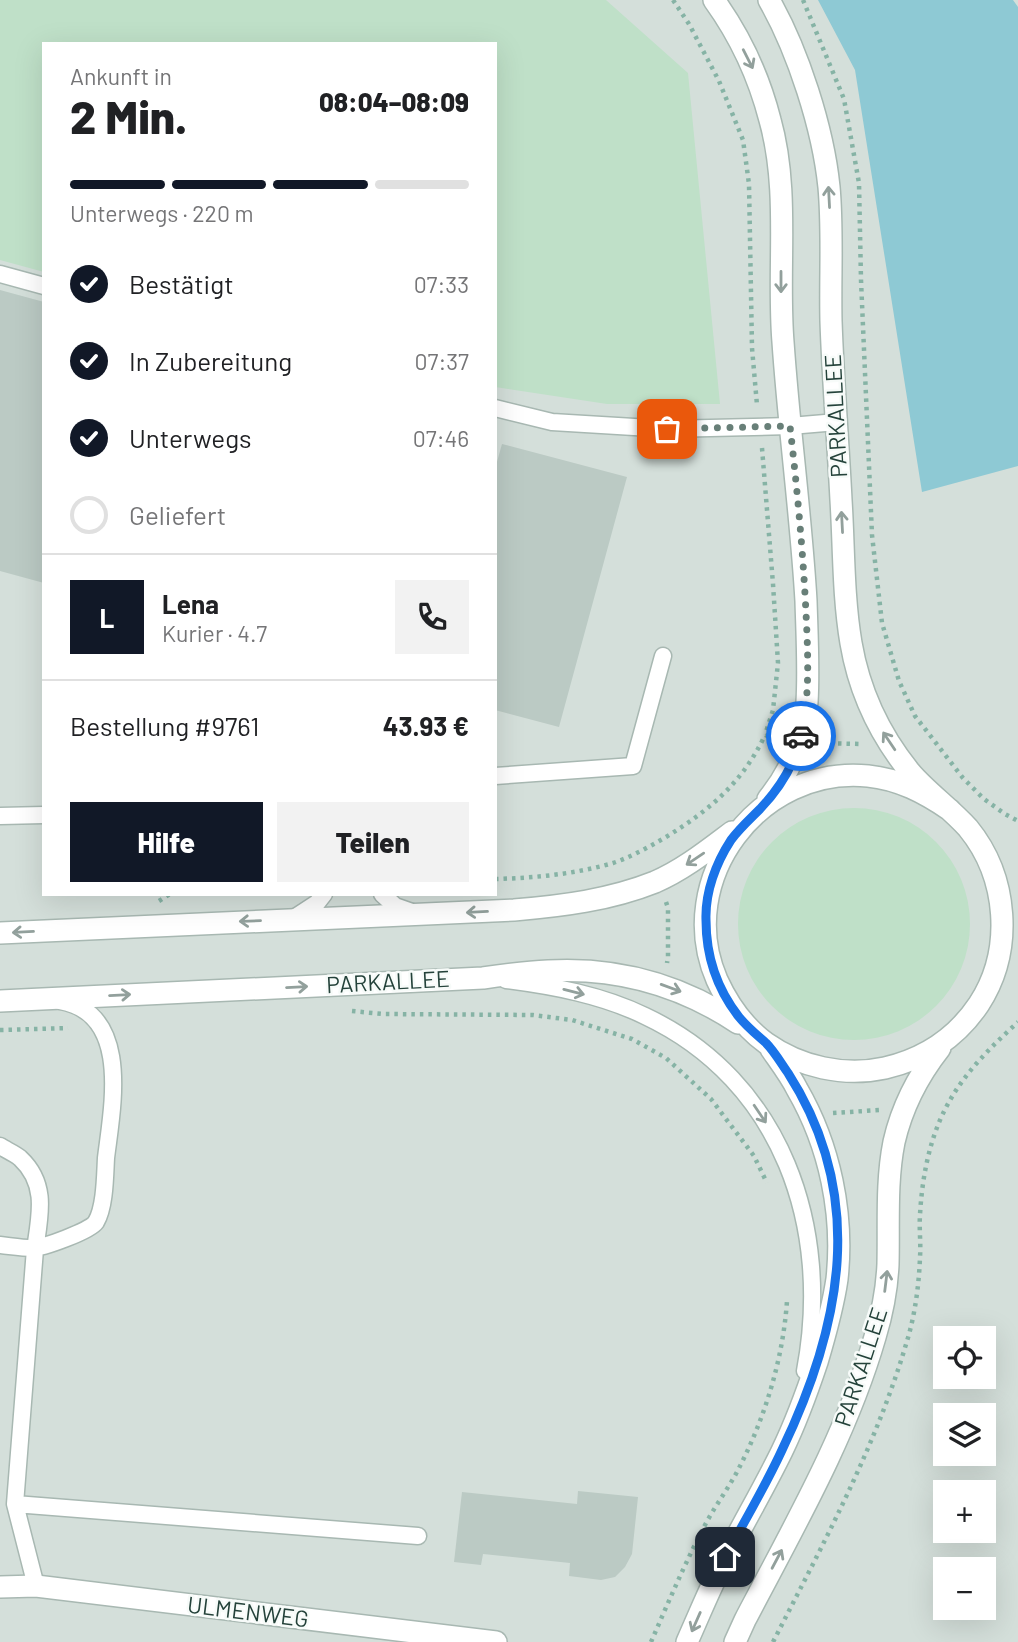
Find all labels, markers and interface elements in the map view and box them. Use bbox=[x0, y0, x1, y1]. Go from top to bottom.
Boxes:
one-way arrow bbox=[742, 48, 756, 69]
text: Ankunft in bbox=[70, 62, 172, 90]
text: 08:04–08:09 bbox=[319, 86, 469, 117]
text: 2 Min. bbox=[70, 88, 187, 143]
one-way arrow bbox=[822, 186, 835, 208]
text: Unterwegs · 220 m bbox=[70, 199, 254, 227]
icon: check bbox=[70, 265, 108, 303]
text: Bestätigt bbox=[129, 268, 234, 299]
text: 07:33 bbox=[414, 270, 469, 298]
one-way arrow bbox=[774, 270, 788, 293]
icon: check bbox=[70, 342, 108, 380]
text: In Zubereitung bbox=[129, 345, 292, 376]
text: 07:37 bbox=[415, 347, 469, 375]
street label: PARKALLEE bbox=[818, 354, 852, 479]
pin bbox=[637, 399, 697, 459]
icon: bag bbox=[648, 410, 686, 448]
icon: check bbox=[70, 419, 108, 457]
text: Unterwegs bbox=[129, 422, 251, 453]
text: 07:46 bbox=[413, 424, 469, 452]
text: Geliefert bbox=[129, 499, 226, 530]
one-way arrow bbox=[836, 510, 849, 533]
button: phone bbox=[395, 580, 469, 654]
text: Lena bbox=[162, 588, 219, 619]
text: L bbox=[100, 602, 114, 633]
text: Kurier · 4.7 bbox=[162, 619, 267, 647]
courier bbox=[766, 701, 836, 771]
text: Bestellung #9761 bbox=[70, 710, 259, 741]
text: 43.93 € bbox=[383, 710, 469, 741]
icon: car bbox=[782, 717, 820, 755]
one-way arrow bbox=[882, 732, 896, 751]
button: Hilfe bbox=[70, 802, 263, 882]
button: Teilen bbox=[277, 802, 469, 882]
one-way arrow bbox=[686, 851, 705, 866]
one-way arrow bbox=[466, 905, 489, 918]
one-way arrow bbox=[239, 914, 262, 928]
one-way arrow bbox=[12, 925, 35, 938]
street label: PARKALLEE bbox=[325, 964, 450, 998]
one-way arrow bbox=[285, 980, 308, 993]
one-way arrow bbox=[660, 983, 682, 995]
one-way arrow bbox=[562, 986, 585, 999]
one-way arrow bbox=[108, 988, 130, 1001]
one-way arrow bbox=[753, 1104, 767, 1123]
one-way arrow bbox=[880, 1270, 893, 1292]
street label: PARKALLEE bbox=[828, 1304, 892, 1430]
map controls bbox=[933, 1326, 996, 1620]
button: locate bbox=[933, 1326, 996, 1389]
button: layers bbox=[933, 1403, 996, 1466]
button: + bbox=[933, 1480, 996, 1543]
pin bbox=[695, 1527, 755, 1587]
icon: home bbox=[706, 1538, 744, 1576]
one-way arrow bbox=[770, 1549, 784, 1570]
button: − bbox=[933, 1557, 996, 1620]
street label: ULMENWEG bbox=[186, 1590, 310, 1632]
one-way arrow bbox=[689, 1611, 702, 1632]

